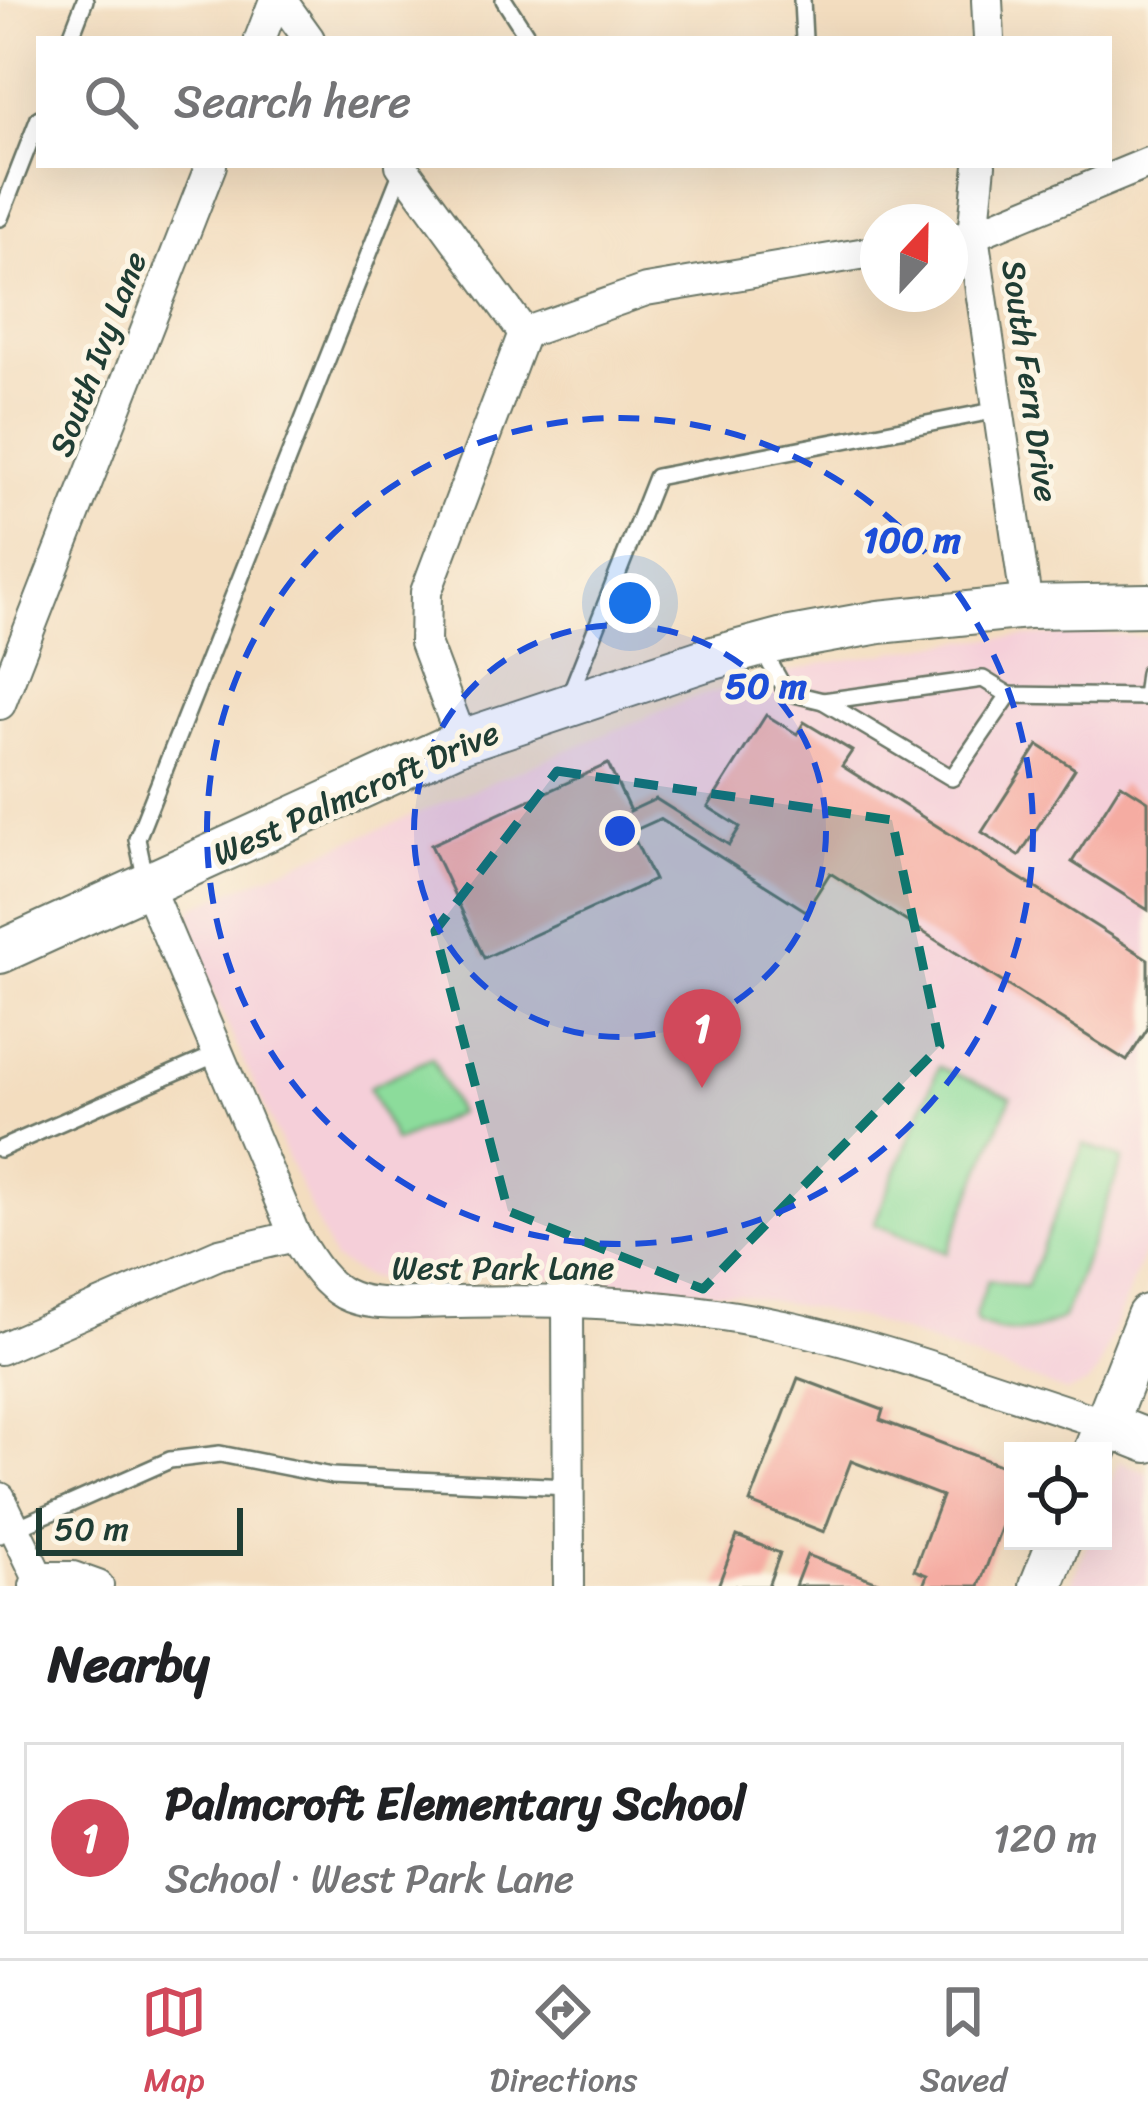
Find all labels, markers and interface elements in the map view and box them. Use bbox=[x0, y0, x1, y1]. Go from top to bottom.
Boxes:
search box bbox=[36, 36, 1112, 168]
text: Search here bbox=[174, 62, 411, 142]
icon: search bbox=[78, 69, 144, 135]
north arrow bbox=[860, 204, 968, 312]
street label: South Ivy Lane bbox=[32, 243, 164, 465]
street label: South Fern Drive bbox=[984, 256, 1076, 506]
text: 100 m bbox=[863, 508, 961, 572]
your location bbox=[600, 573, 660, 633]
text: 50 m bbox=[725, 654, 807, 718]
street label: West Palmcroft Drive bbox=[203, 704, 509, 882]
centre of rings bbox=[599, 810, 641, 852]
pin: 1 bbox=[663, 989, 741, 1088]
street label: West Park Lane bbox=[392, 1239, 614, 1297]
map controls bbox=[1004, 1442, 1112, 1550]
button: locate bbox=[1004, 1442, 1112, 1550]
text: 50 m bbox=[54, 1500, 129, 1558]
scale bar bbox=[36, 1502, 243, 1555]
text: Nearby bbox=[48, 1619, 209, 1709]
text: Palmcroft Elementary School bbox=[165, 1764, 746, 1844]
text: 1 bbox=[82, 1804, 98, 1873]
text: 120 m bbox=[993, 1804, 1097, 1873]
text: School · West Park Lane bbox=[165, 1844, 574, 1913]
tab: Map bbox=[141, 1979, 207, 2109]
tab: Directions bbox=[490, 1979, 637, 2109]
tab: Saved bbox=[920, 1979, 1007, 2109]

